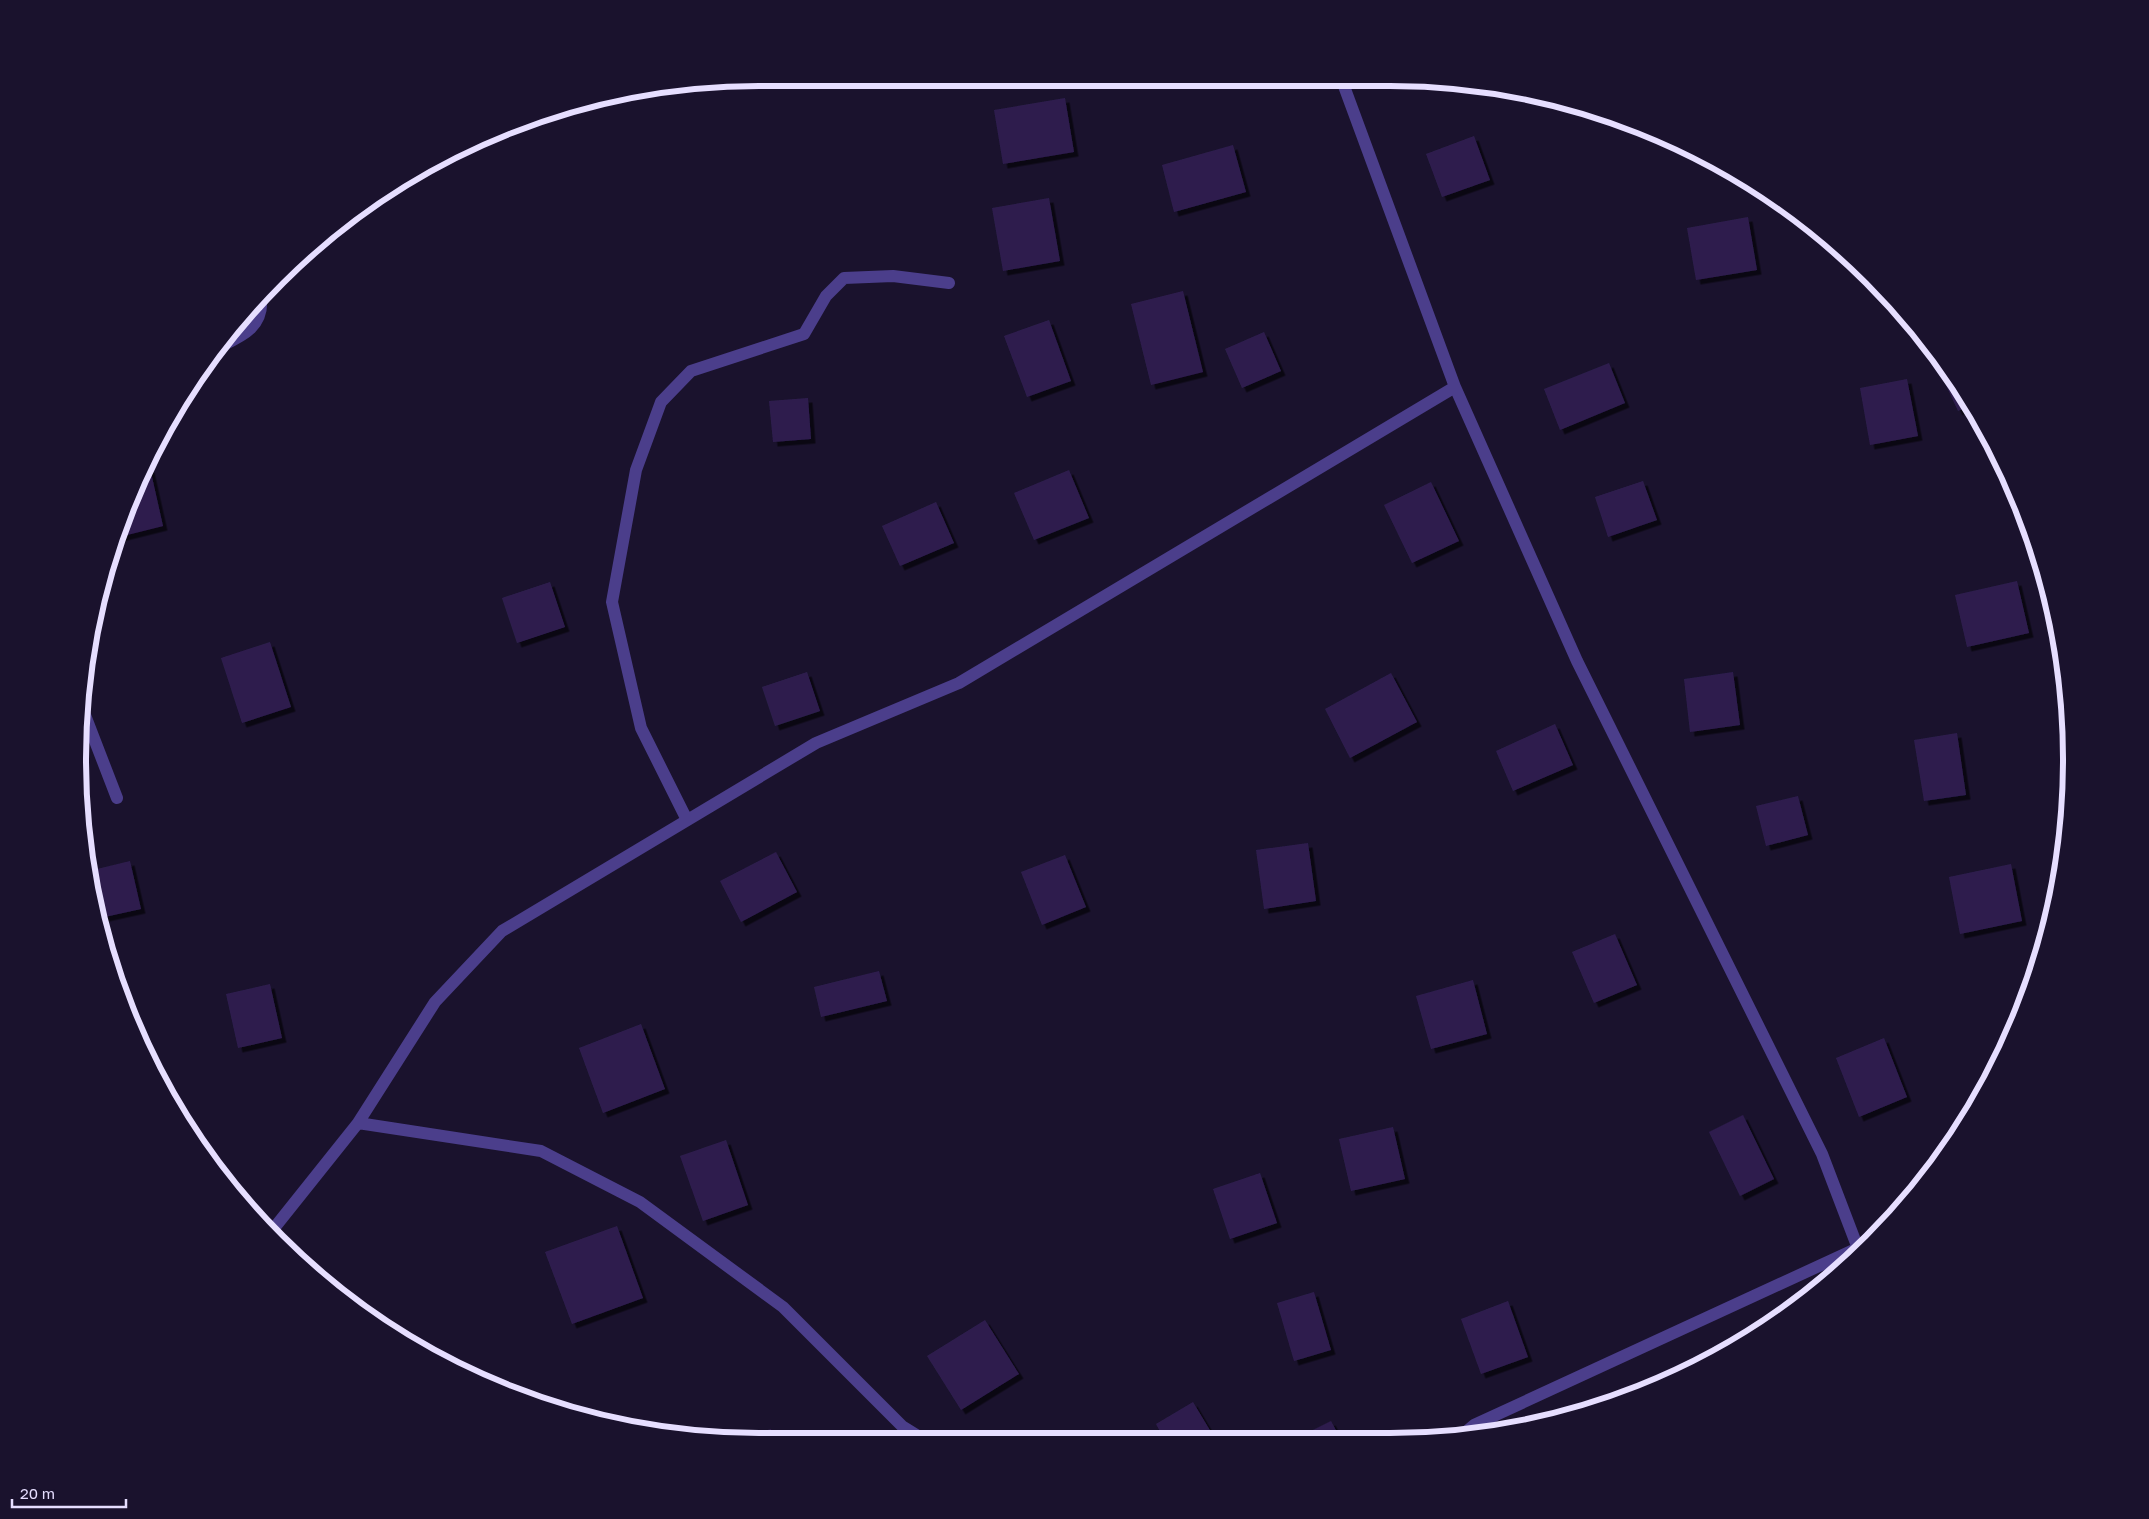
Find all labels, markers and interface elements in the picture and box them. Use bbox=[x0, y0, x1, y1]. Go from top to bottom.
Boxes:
scale bar bbox=[12, 1476, 126, 1508]
text: 20 m bbox=[20, 1484, 55, 1502]

